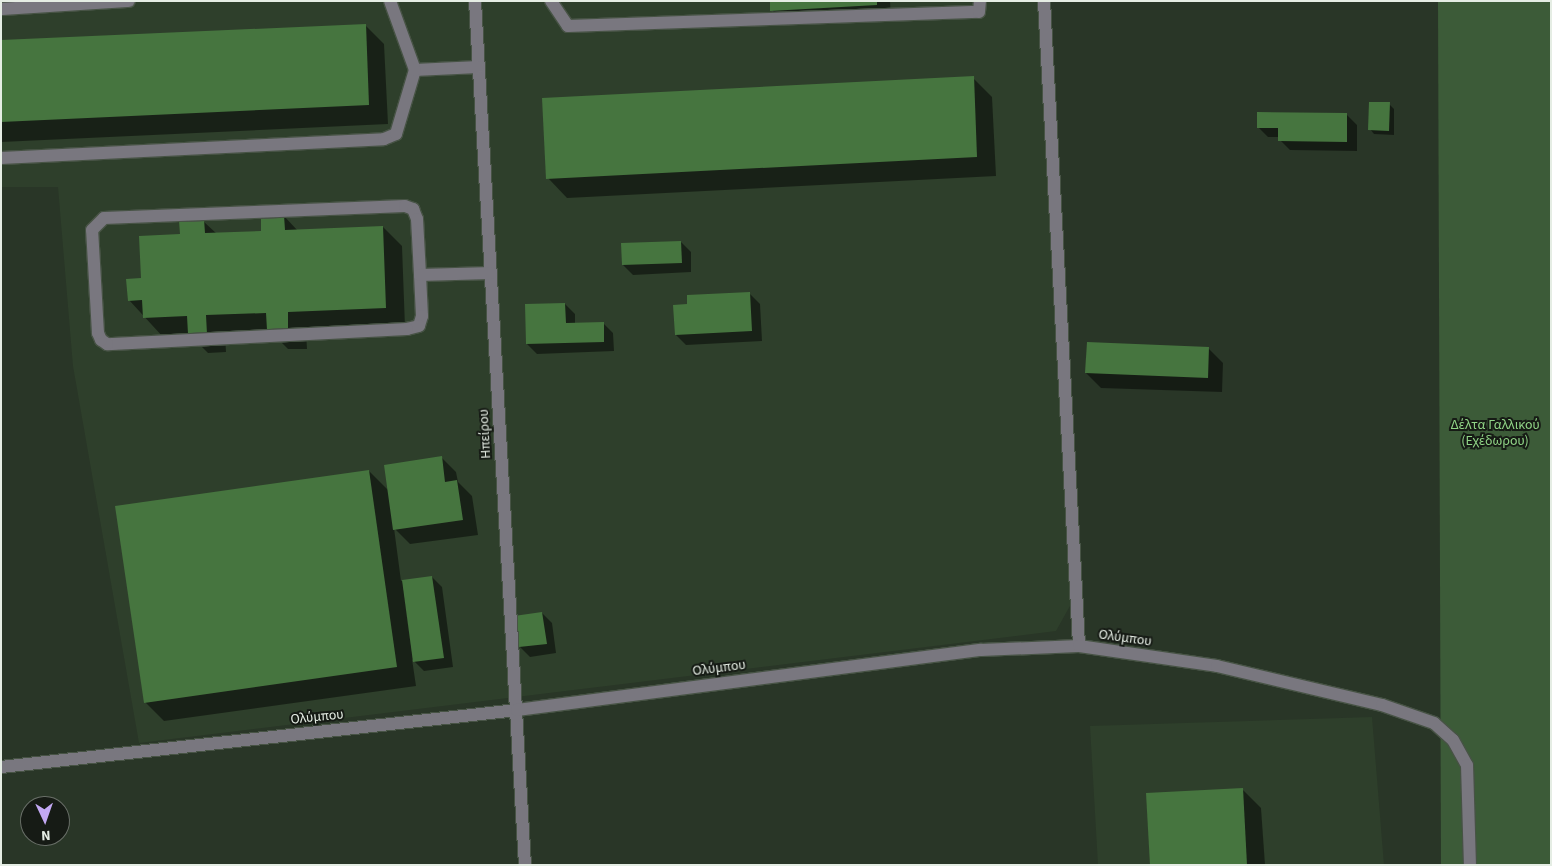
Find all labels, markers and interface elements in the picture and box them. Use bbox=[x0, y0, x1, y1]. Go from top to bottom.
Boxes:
street label: Ηπείρου bbox=[475, 409, 495, 459]
park label: Δέλτα Γαλλικού (Εχέδωρου) bbox=[1450, 417, 1540, 450]
street label: Ολύμπου bbox=[1097, 626, 1153, 650]
street label: Ολύμπου bbox=[692, 656, 746, 680]
street label: Ολύμπου bbox=[290, 706, 344, 728]
north arrow bbox=[20, 796, 70, 846]
text: N bbox=[41, 825, 51, 845]

